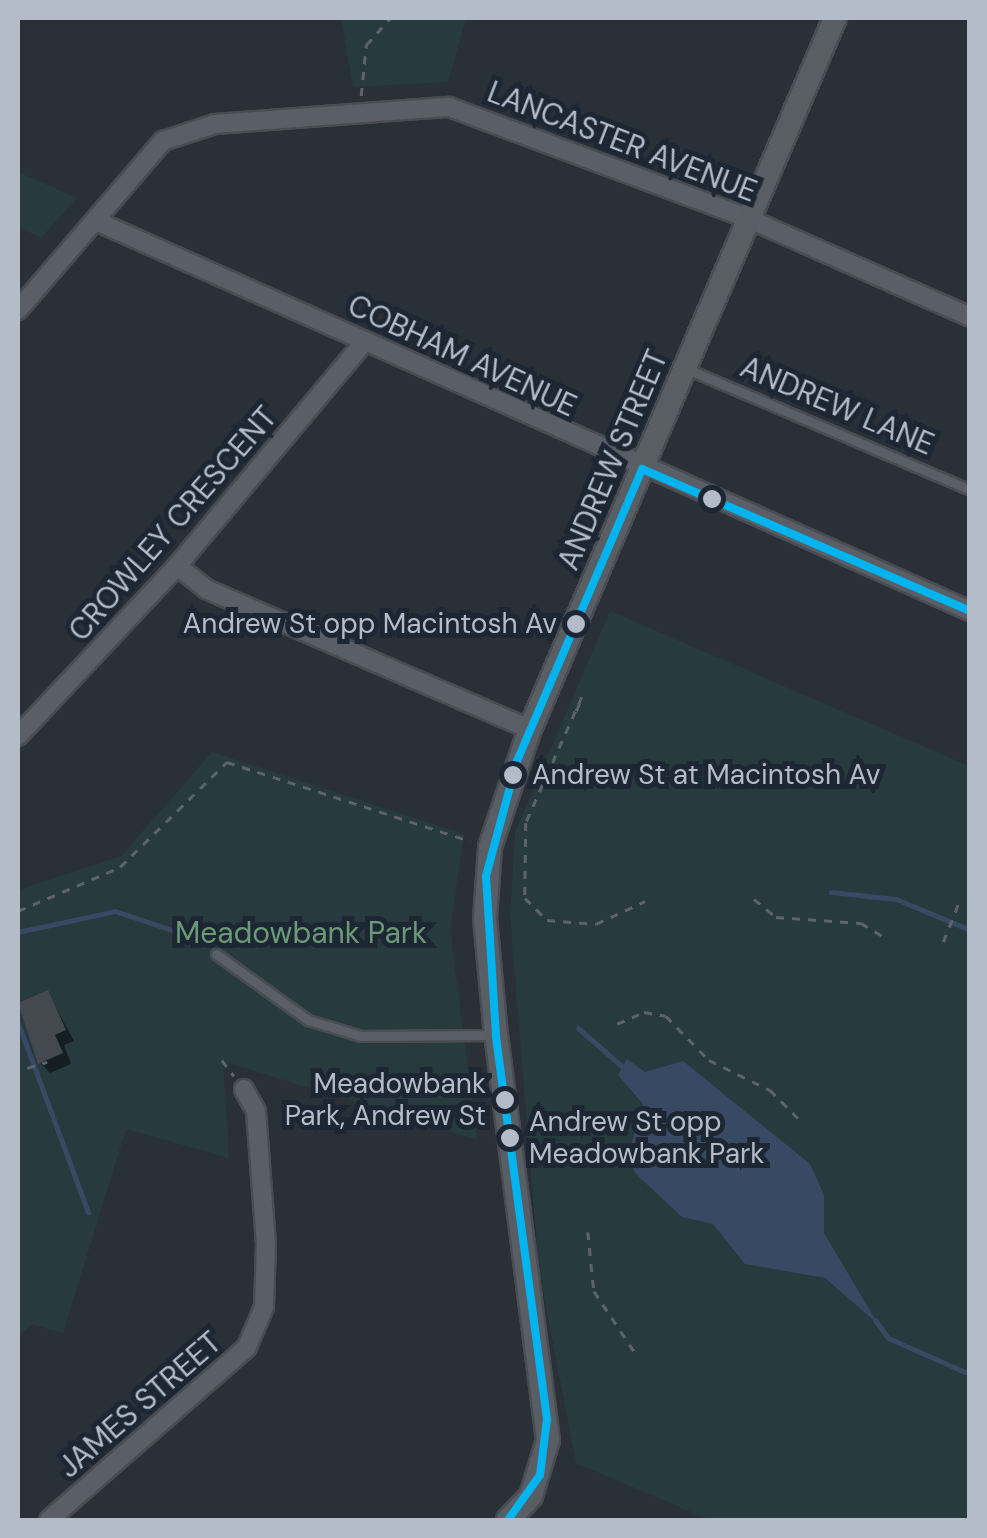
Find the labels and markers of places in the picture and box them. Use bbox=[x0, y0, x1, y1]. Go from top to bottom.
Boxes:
unlabelled marker bbox=[702, 489, 722, 509]
place label: Andrew St opp Macintosh Av bbox=[183, 607, 557, 641]
marker: Andrew St opp Macintosh Av bbox=[566, 614, 586, 634]
place label: Andrew St at Macintosh Av bbox=[532, 758, 880, 792]
marker: Andrew St at Macintosh Av bbox=[503, 765, 523, 785]
place label: Meadowbank Park, Andrew St bbox=[285, 1067, 486, 1133]
marker: Meadowbank Park, Andrew St bbox=[495, 1090, 515, 1110]
place label: Andrew St opp Meadowbank Park bbox=[529, 1105, 764, 1171]
marker: Andrew St opp Meadowbank Park bbox=[500, 1128, 520, 1148]

